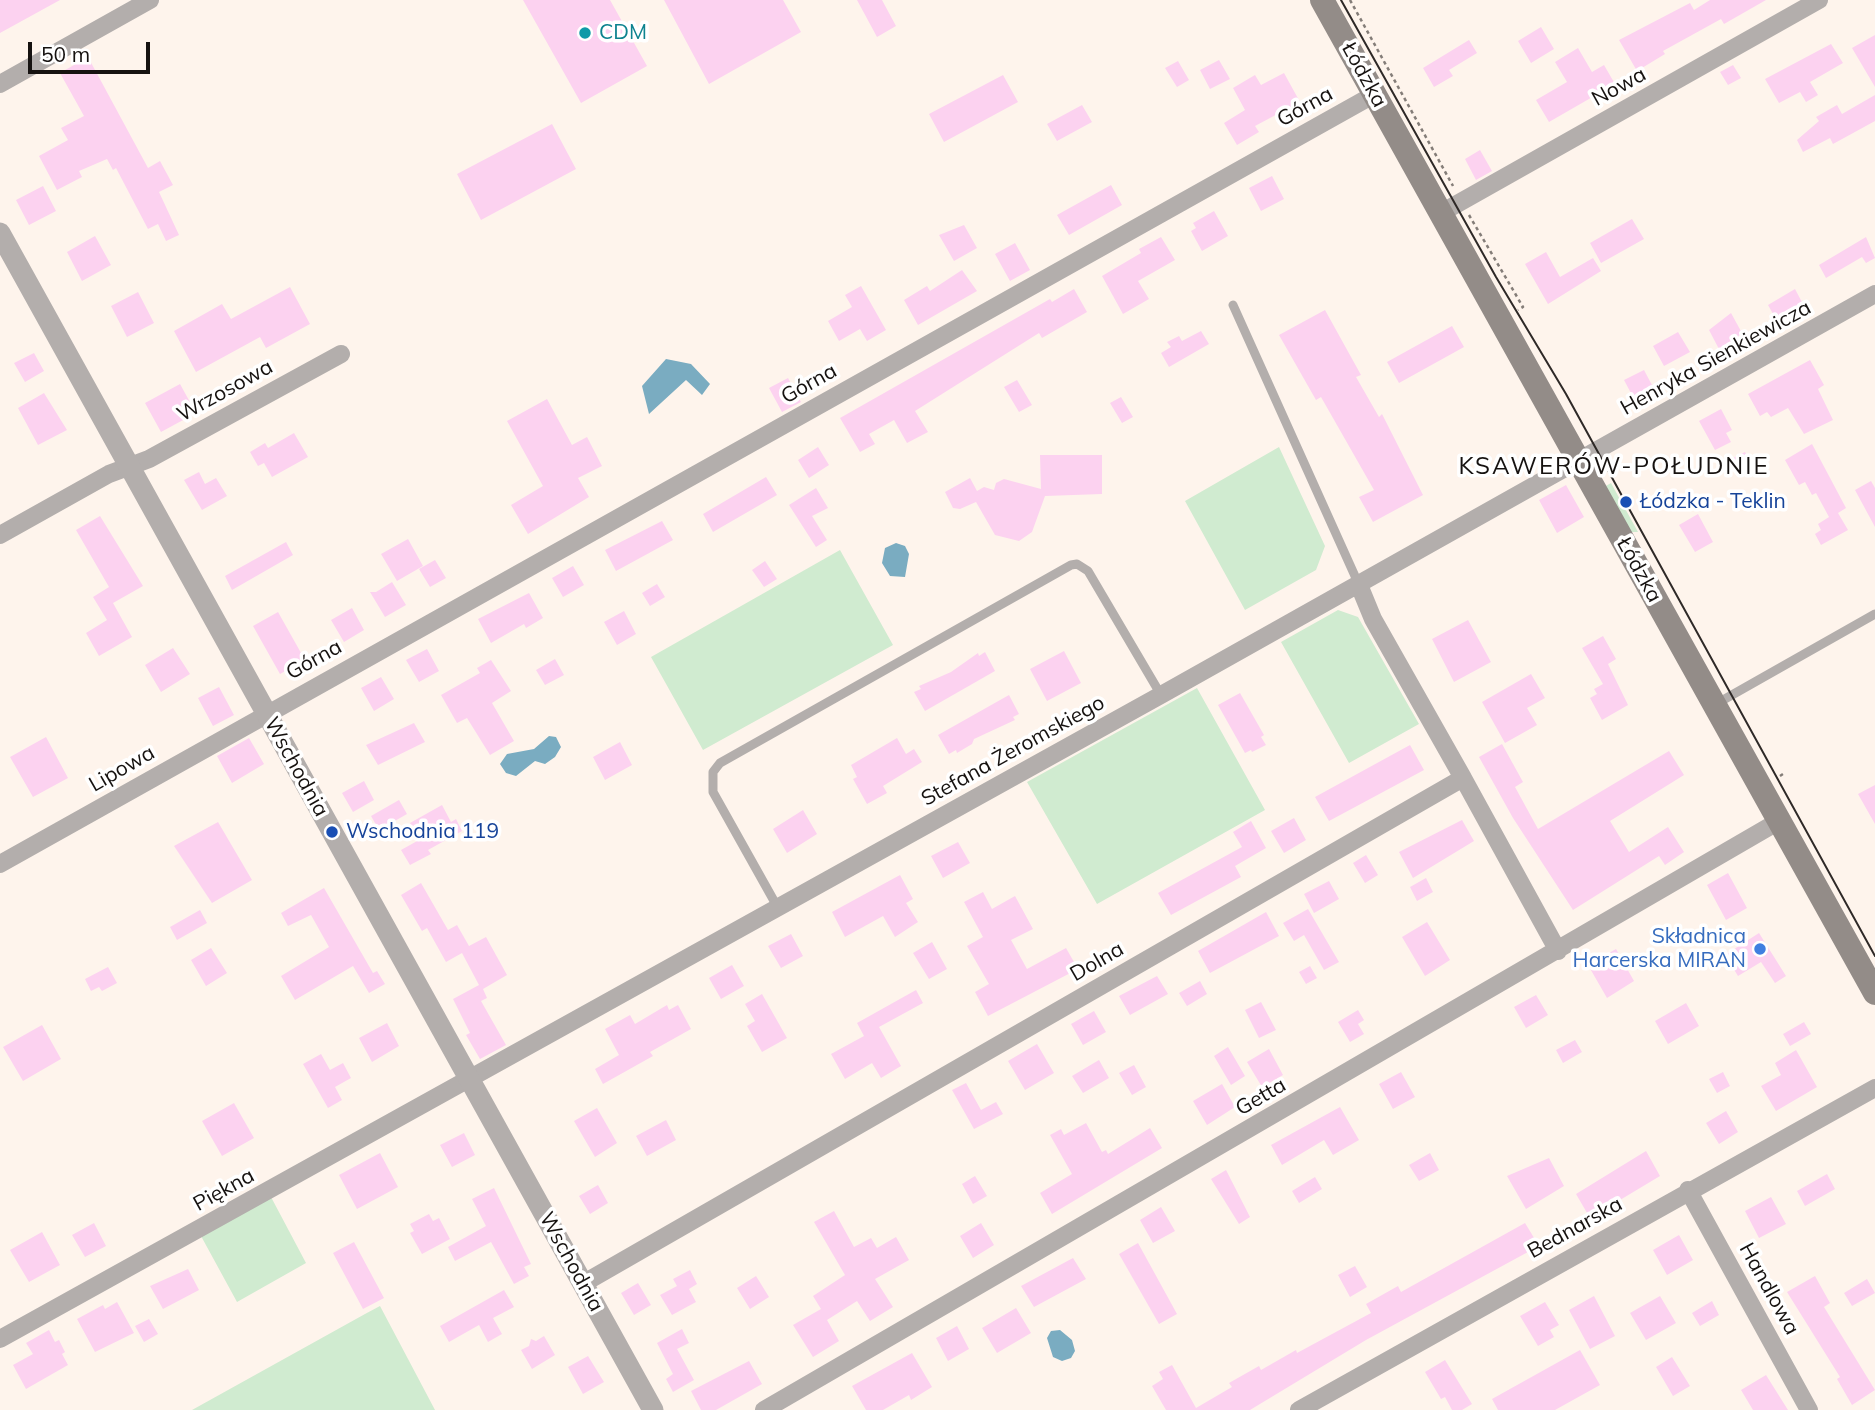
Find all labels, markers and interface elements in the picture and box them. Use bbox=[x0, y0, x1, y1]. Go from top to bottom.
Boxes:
place label: CDM bbox=[599, 20, 647, 46]
marker: CDM bbox=[577, 25, 593, 41]
scale bar bbox=[32, 28, 154, 72]
street label: Łódzka bbox=[1336, 38, 1392, 112]
text: 50 m bbox=[41, 41, 90, 67]
street label: Nowa bbox=[1587, 62, 1651, 112]
street label: Górna bbox=[1273, 81, 1337, 133]
street label: Henryka Sienkiewicza bbox=[1616, 295, 1816, 421]
street label: Wrzosowa bbox=[173, 354, 277, 428]
street label: Górna bbox=[777, 358, 841, 410]
district label: KSAWERÓW-POŁUDNIE bbox=[1461, 453, 1767, 481]
place label: Łódzka - Teklin bbox=[1640, 489, 1786, 515]
marker: Łódzka - Teklin bbox=[1618, 494, 1634, 510]
street label: Łódzka bbox=[1611, 533, 1667, 607]
street label: Górna bbox=[282, 634, 346, 686]
street label: Stefana Żeromskiego bbox=[917, 690, 1109, 812]
street label: Wschodnia bbox=[258, 713, 334, 821]
street label: Lipowa bbox=[85, 740, 159, 798]
place label: Wschodnia 119 bbox=[346, 819, 499, 845]
marker: Wschodnia 119 bbox=[324, 824, 340, 840]
place label: Składnica Harcerska MIRAN bbox=[1573, 924, 1746, 974]
street label: Dolna bbox=[1066, 937, 1128, 987]
marker: Składnica Harcerska MIRAN bbox=[1752, 941, 1768, 957]
street label: Getta bbox=[1231, 1073, 1291, 1121]
street label: Piękna bbox=[189, 1163, 259, 1217]
street label: Bednarska bbox=[1523, 1192, 1627, 1264]
street label: Wschodnia bbox=[533, 1208, 609, 1316]
street label: Handlowa bbox=[1733, 1239, 1805, 1339]

